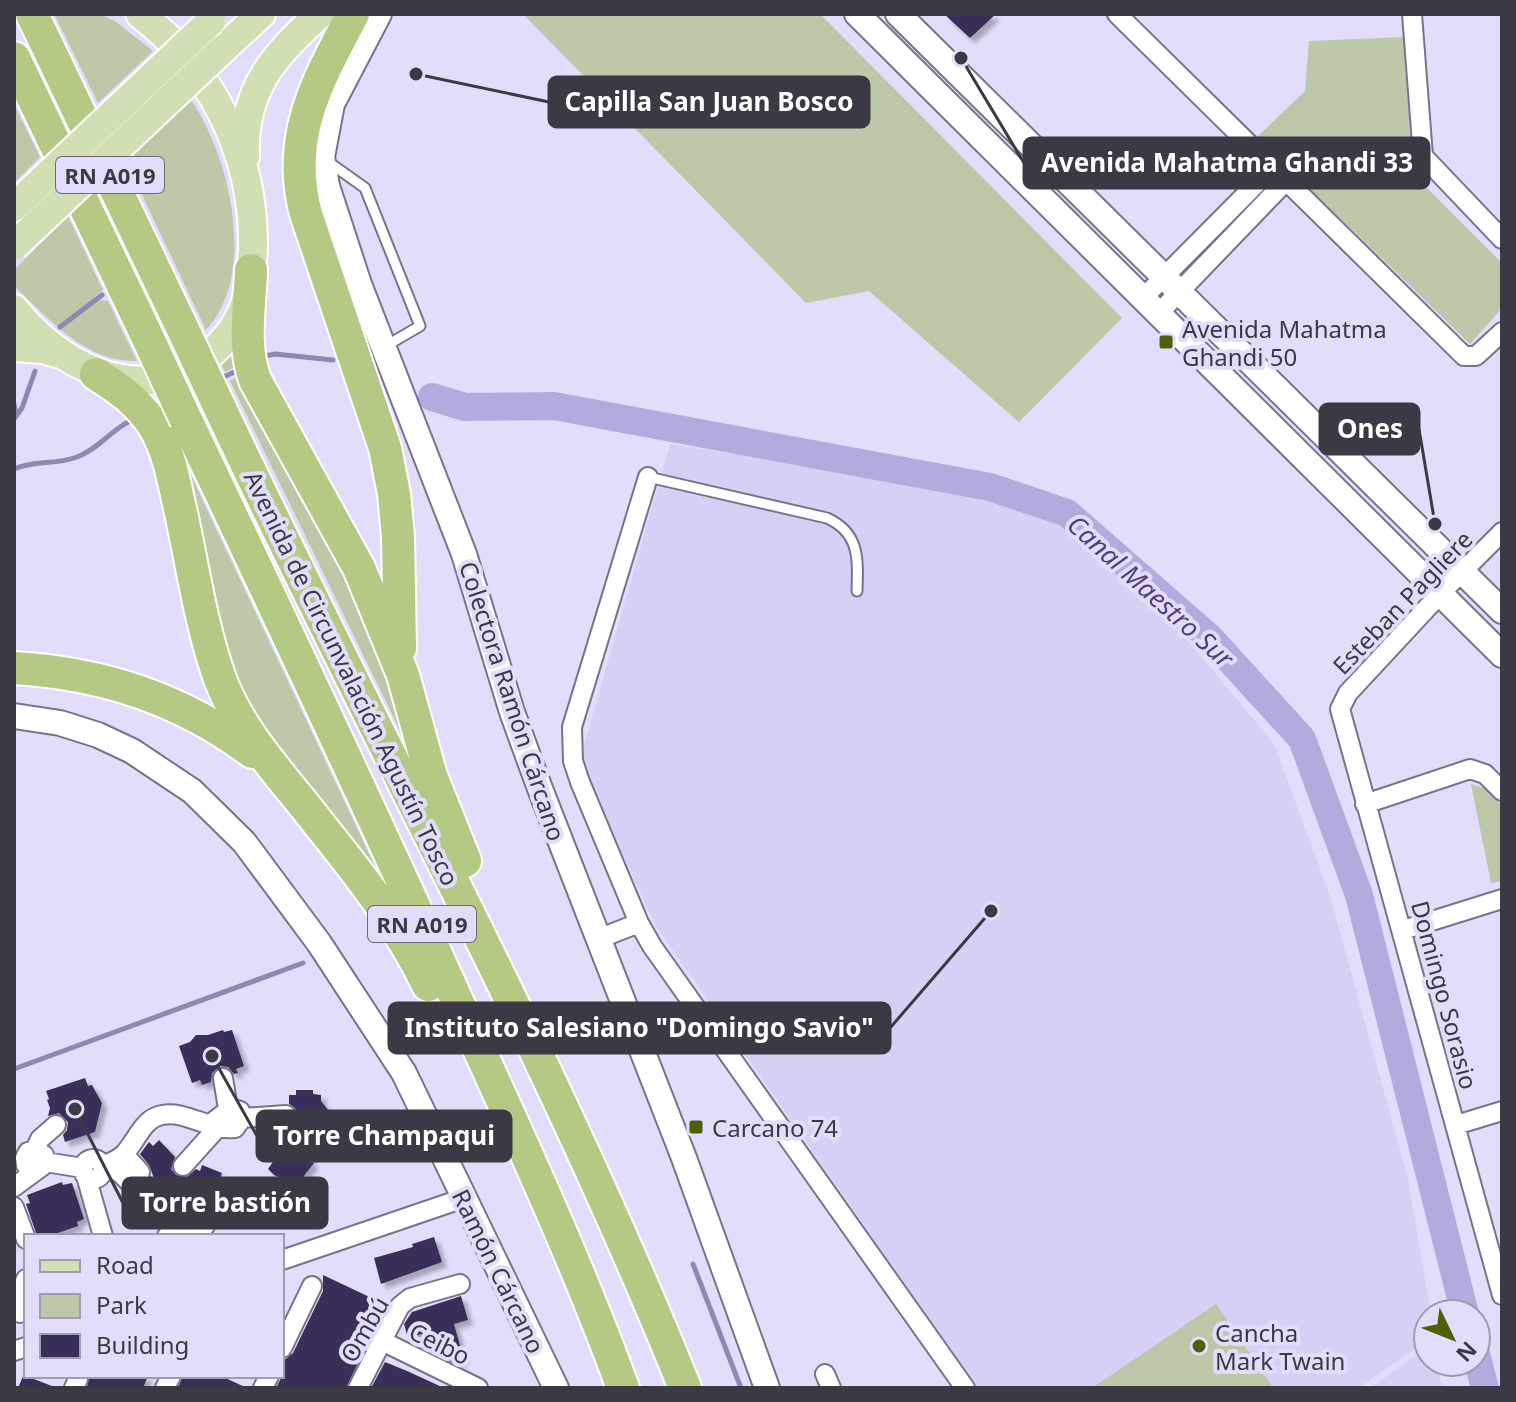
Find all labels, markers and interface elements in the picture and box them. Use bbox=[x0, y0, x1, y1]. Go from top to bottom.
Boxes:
callout: Capilla San Juan Bosco bbox=[549, 77, 869, 127]
text: Capilla San Juan Bosco bbox=[565, 83, 853, 119]
callout: Avenida Mahatma Ghandi 33 bbox=[1024, 138, 1429, 188]
text: Avenida Mahatma Ghandi 33 bbox=[1041, 144, 1413, 180]
road number: RN A019 bbox=[56, 157, 164, 193]
place label: Avenida Mahatma Ghandi 50 bbox=[1182, 312, 1387, 373]
marker: Avenida Mahatma Ghandi 50 bbox=[1157, 333, 1175, 351]
callout: Ones bbox=[1320, 404, 1419, 454]
text: Ones bbox=[1337, 410, 1403, 446]
street label: Avenida de Circunvalación Agustín Tosco bbox=[237, 465, 467, 891]
water label: Canal Maestro Sur bbox=[1060, 507, 1243, 677]
street label: Esteban Pagliere bbox=[1325, 523, 1479, 681]
street label: Colectora Ramón Cárcano bbox=[452, 557, 574, 845]
street label: Domingo Sorasio bbox=[1404, 897, 1486, 1093]
road number: RN A019 bbox=[368, 906, 476, 942]
callout: Instituto Salesiano "Domingo Savio" bbox=[389, 1003, 890, 1053]
text: Instituto Salesiano "Domingo Savio" bbox=[404, 1009, 874, 1045]
callout: Torre Champaqui bbox=[257, 1111, 511, 1161]
place label: Carcano 74 bbox=[712, 1111, 838, 1144]
text: Torre Champaqui bbox=[273, 1117, 495, 1153]
marker: Carcano 74 bbox=[687, 1118, 705, 1136]
callout: Torre bastión bbox=[123, 1178, 327, 1228]
street label: Ramón Cárcano bbox=[445, 1183, 553, 1359]
text: Torre bastión bbox=[139, 1184, 311, 1220]
legend bbox=[24, 1234, 284, 1378]
text: Road bbox=[96, 1248, 154, 1281]
text: Park bbox=[96, 1288, 147, 1321]
street label: Ombú bbox=[332, 1290, 396, 1368]
north arrow bbox=[1412, 1298, 1492, 1378]
street label: Ceibo bbox=[404, 1314, 476, 1372]
place label: Cancha Mark Twain bbox=[1215, 1316, 1345, 1377]
text: Building bbox=[96, 1328, 189, 1361]
text: N bbox=[1450, 1336, 1484, 1369]
marker: Cancha Mark Twain bbox=[1190, 1337, 1208, 1355]

